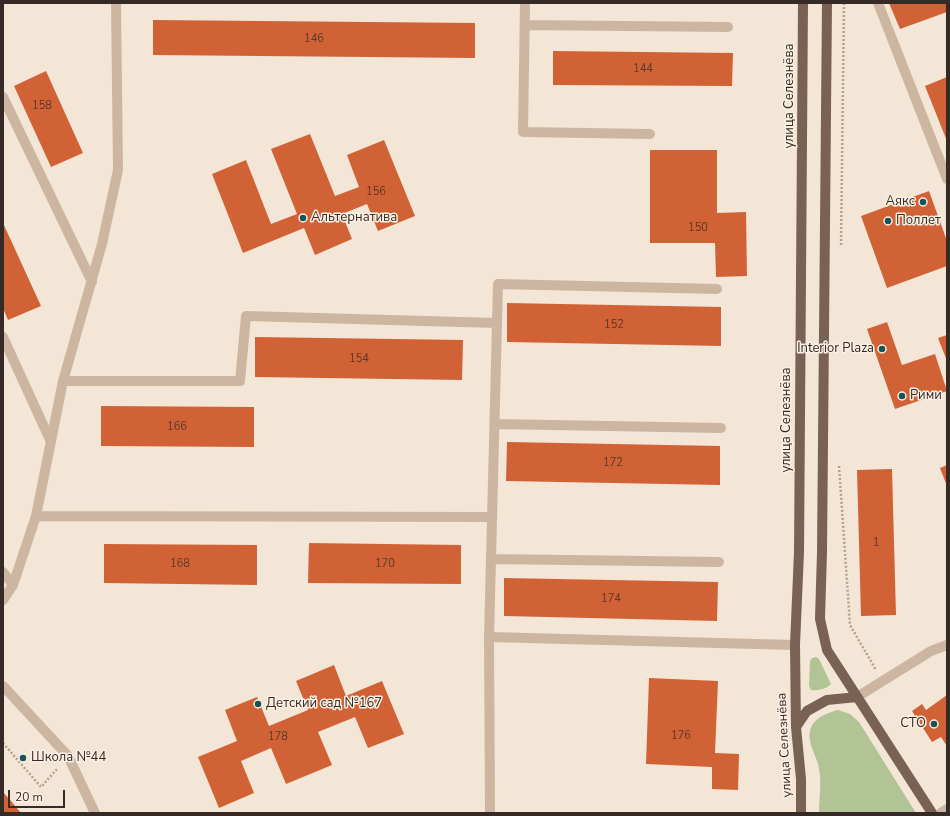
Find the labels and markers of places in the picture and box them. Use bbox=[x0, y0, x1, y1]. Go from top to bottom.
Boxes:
place label: Аякс bbox=[886, 194, 915, 210]
marker: Аякс bbox=[918, 197, 928, 207]
place label: Альтернатива bbox=[311, 210, 397, 226]
marker: Альтернатива bbox=[298, 213, 308, 223]
place label: Поллет bbox=[896, 213, 941, 229]
marker: Поллет bbox=[883, 216, 893, 226]
place label: Interior Plaza bbox=[797, 341, 874, 357]
marker: Interior Plaza bbox=[877, 344, 887, 354]
place label: Рими bbox=[910, 388, 942, 404]
marker: Рими bbox=[897, 391, 907, 401]
place label: Детский сад №167 bbox=[266, 696, 382, 712]
marker: Детский сад №167 bbox=[253, 699, 263, 709]
place label: СТО bbox=[900, 716, 926, 732]
marker: СТО bbox=[929, 719, 939, 729]
place label: Школа №44 bbox=[31, 750, 106, 766]
marker: Школа №44 bbox=[18, 753, 28, 763]

